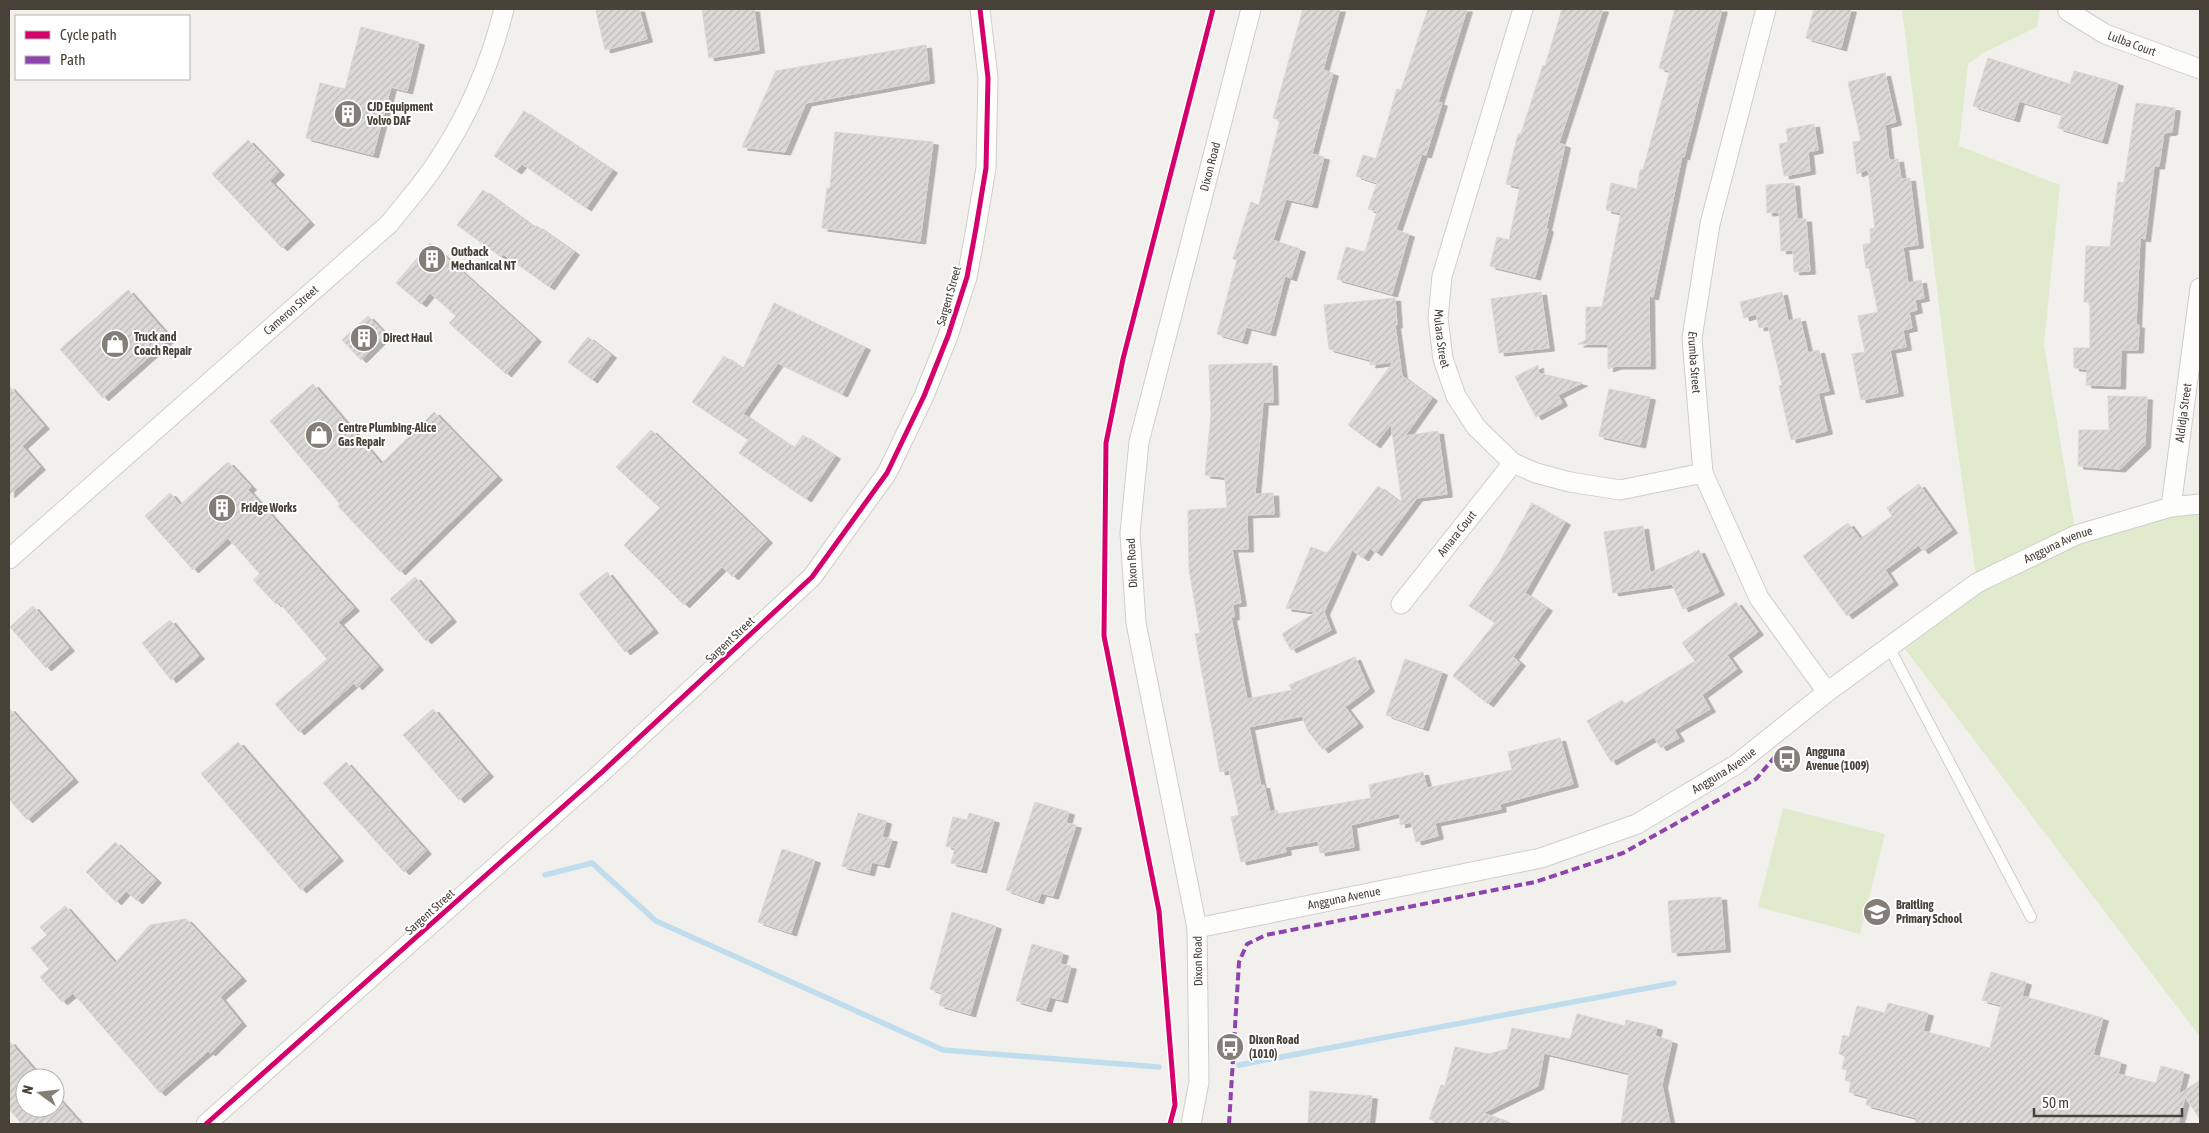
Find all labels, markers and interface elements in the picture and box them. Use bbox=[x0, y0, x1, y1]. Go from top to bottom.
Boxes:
legend bbox=[15, 15, 190, 80]
text: Cycle path bbox=[60, 26, 117, 43]
street label: Lulba Court bbox=[2106, 29, 2158, 59]
text: Path bbox=[60, 51, 86, 68]
building icon: CJD Equipment Volvo DAF bbox=[333, 99, 363, 129]
place label: CJD Equipment Volvo DAF bbox=[366, 100, 434, 128]
street label: Dixon Road bbox=[1197, 140, 1223, 193]
building icon: Outback Mechanical NT bbox=[417, 244, 447, 274]
place label: Outback Mechanical NT bbox=[451, 245, 517, 273]
street label: Sargent Street bbox=[934, 264, 964, 327]
street label: Cameron Street bbox=[261, 282, 322, 338]
street label: Mulara Street bbox=[1431, 308, 1453, 371]
building icon: Direct Haul bbox=[349, 323, 379, 353]
shop icon: Truck and Coach Repair bbox=[100, 329, 130, 359]
place label: Truck and Coach Repair bbox=[134, 330, 192, 358]
street label: Erumba Street bbox=[1685, 330, 1704, 395]
place label: Direct Haul bbox=[383, 331, 433, 345]
street label: Aldidja Street bbox=[2173, 382, 2194, 443]
shop icon: Centre Plumbing-Alice Gas Repair bbox=[304, 420, 334, 450]
place label: Centre Plumbing-Alice Gas Repair bbox=[338, 421, 437, 449]
building icon: Fridge Works bbox=[207, 493, 237, 523]
place label: Fridge Works bbox=[241, 501, 297, 515]
street label: Amara Court bbox=[1435, 507, 1480, 559]
street label: Angguna Avenue bbox=[2021, 524, 2094, 566]
street label: Dixon Road bbox=[1124, 538, 1140, 588]
street label: Sargent Street bbox=[703, 614, 758, 666]
bus stop icon: Angguna Avenue (1009) bbox=[1772, 744, 1802, 774]
street label: Angguna Avenue bbox=[1689, 745, 1759, 796]
place label: Angguna Avenue (1009) bbox=[1805, 745, 1869, 773]
street label: Angguna Avenue bbox=[1306, 884, 1382, 912]
street label: Sargent Street bbox=[402, 886, 458, 938]
school or university icon: Braitling Primary School bbox=[1862, 897, 1892, 927]
place label: Braitling Primary School bbox=[1896, 898, 1963, 926]
street label: Dixon Road bbox=[1191, 936, 1205, 986]
bus stop icon: Dixon Road (1010) bbox=[1215, 1032, 1245, 1062]
place label: Dixon Road (1010) bbox=[1249, 1033, 1300, 1061]
north arrow bbox=[15, 1068, 65, 1118]
text: N bbox=[19, 1084, 36, 1096]
scale bar bbox=[2034, 1086, 2182, 1118]
text: 50 m bbox=[2042, 1094, 2069, 1111]

